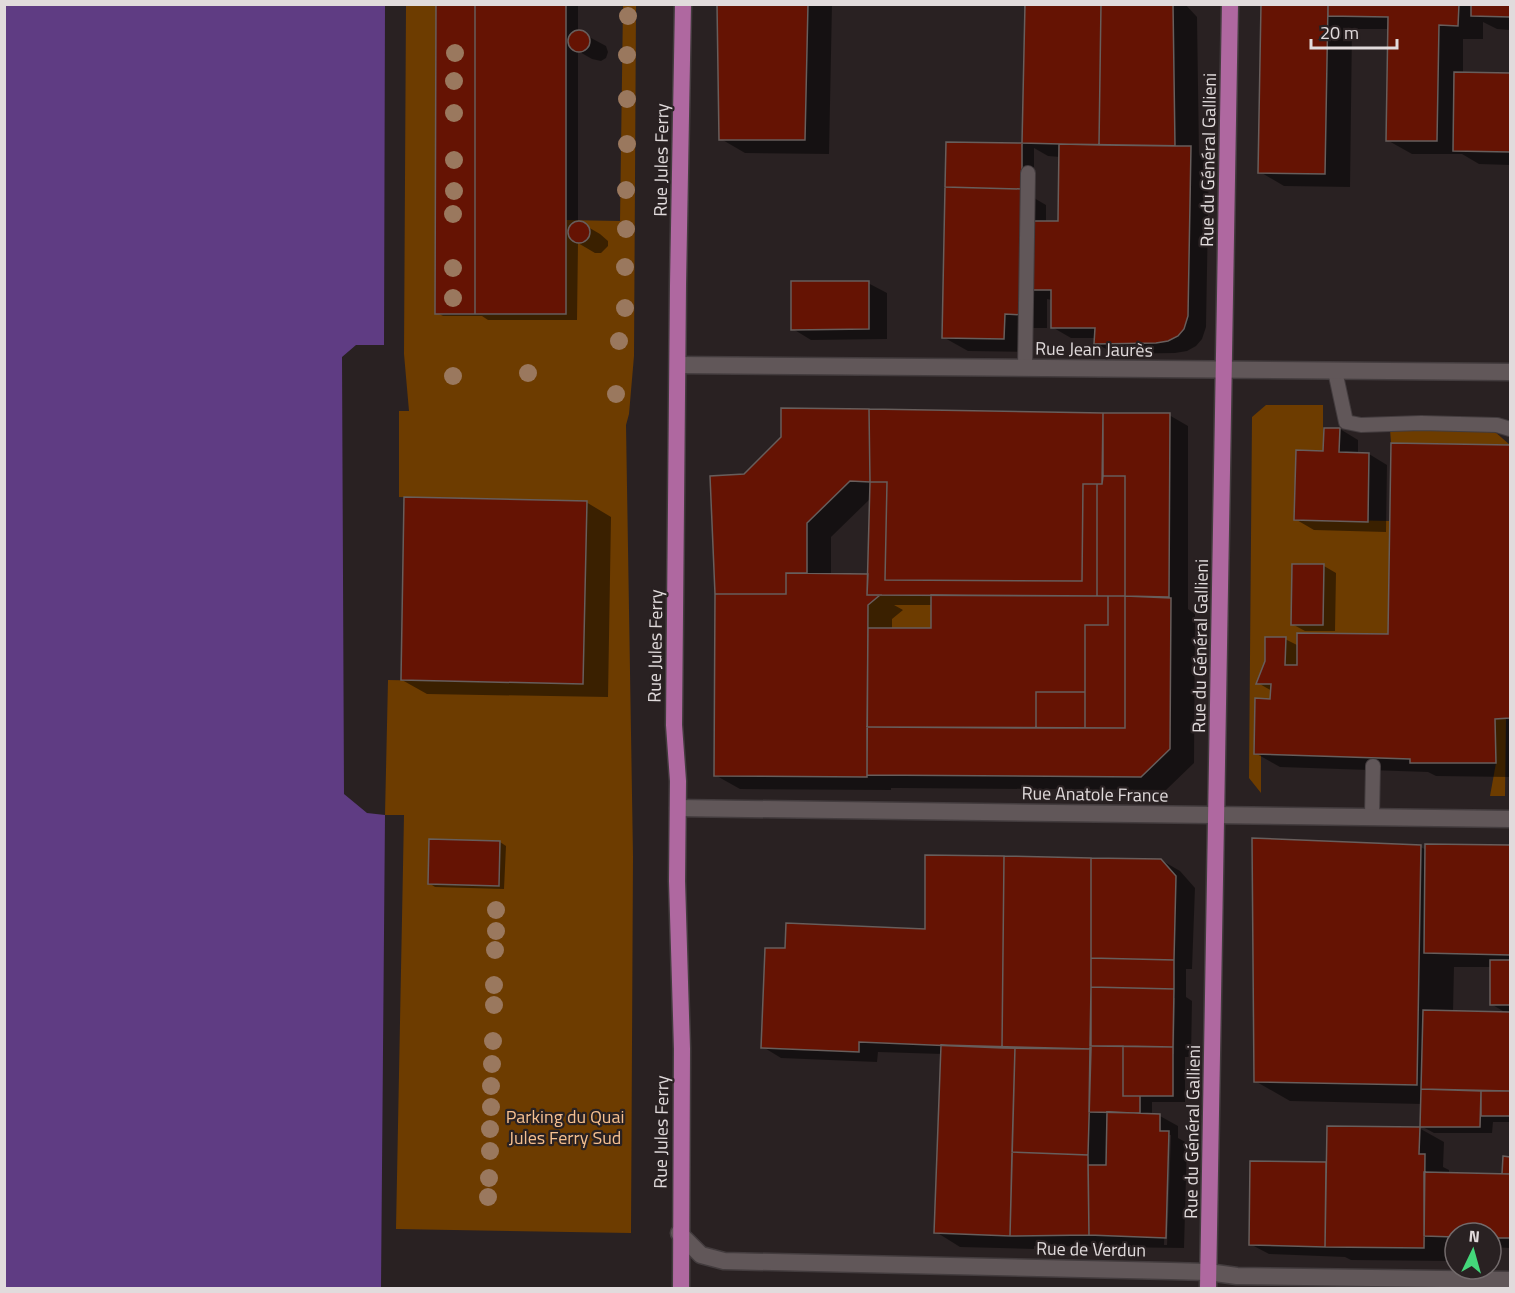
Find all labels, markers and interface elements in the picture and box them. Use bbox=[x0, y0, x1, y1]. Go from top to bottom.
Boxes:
scale bar bbox=[1311, 12, 1396, 50]
text: 20 m bbox=[1320, 19, 1359, 46]
street label: Rue du Général Gallieni bbox=[1193, 73, 1223, 247]
street label: Rue Jules Ferry bbox=[647, 103, 675, 217]
street label: Rue Jean Jaurès bbox=[1035, 334, 1153, 364]
street label: Rue du Général Gallieni bbox=[1185, 559, 1215, 733]
street label: Rue Jules Ferry bbox=[641, 589, 669, 703]
street label: Rue Anatole France bbox=[1021, 779, 1169, 809]
street label: Rue du Général Gallieni bbox=[1177, 1045, 1207, 1219]
street label: Rue Jules Ferry bbox=[647, 1075, 675, 1189]
park label: Parking du Quai Jules Ferry Sud bbox=[506, 1103, 624, 1151]
north arrow bbox=[1443, 1221, 1503, 1281]
text: N bbox=[1468, 1224, 1481, 1248]
street label: Rue de Verdun bbox=[1036, 1235, 1146, 1263]

